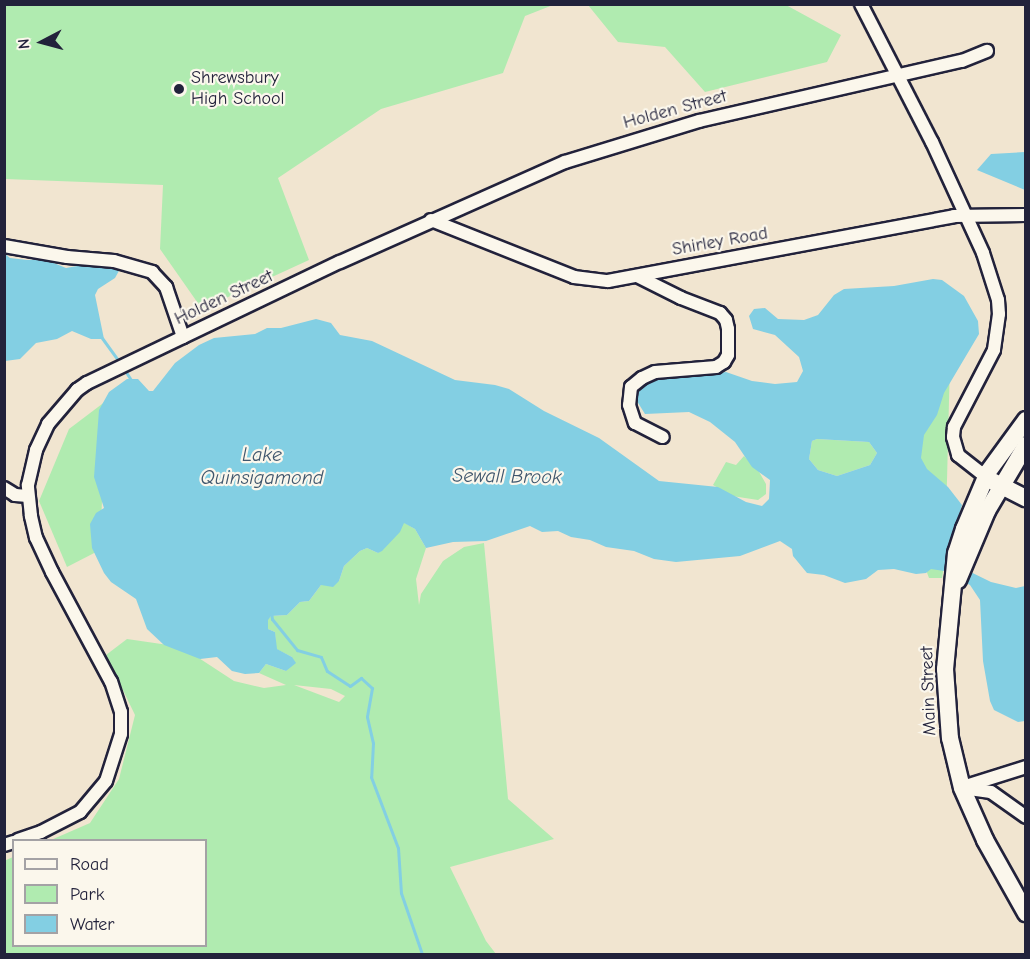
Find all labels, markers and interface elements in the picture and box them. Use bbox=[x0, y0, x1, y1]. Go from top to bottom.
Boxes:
north arrow bbox=[12, 12, 72, 72]
text: N bbox=[15, 38, 34, 50]
place label: Shrewsbury High School bbox=[191, 68, 285, 110]
marker: Shrewsbury High School bbox=[172, 82, 186, 96]
street label: Holden Street bbox=[621, 86, 729, 134]
street label: Shirley Road bbox=[671, 223, 769, 261]
street label: Holden Street bbox=[171, 266, 277, 330]
water label: Lake Quinsigamond bbox=[201, 442, 323, 489]
water label: Sewall Brook bbox=[452, 463, 562, 489]
street label: Main Street bbox=[917, 646, 941, 736]
legend bbox=[12, 839, 207, 947]
text: Road bbox=[70, 854, 109, 875]
text: Park bbox=[70, 884, 104, 905]
text: Water bbox=[70, 914, 114, 935]

